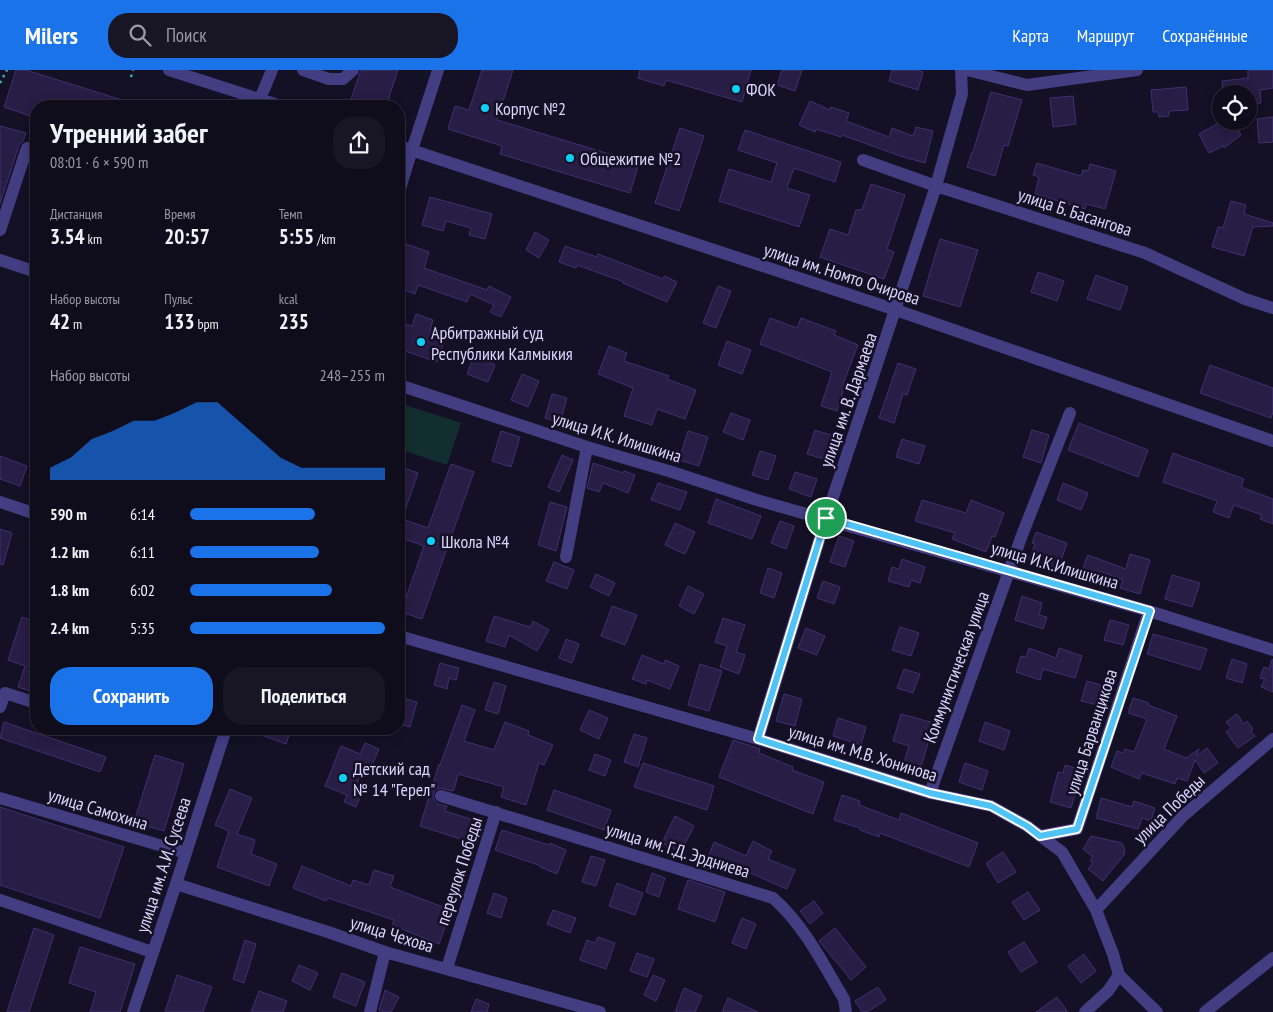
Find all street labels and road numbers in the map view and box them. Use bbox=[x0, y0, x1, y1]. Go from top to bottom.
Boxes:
street label: улица Б. Басангова bbox=[1015, 183, 1135, 241]
street label: улица им. Номто Очирова bbox=[761, 238, 923, 310]
street label: улица им. В. Дармаева bbox=[814, 330, 882, 470]
street label: улица И.К. Илишкина bbox=[550, 406, 684, 468]
street label: улица И.К.Илишкина bbox=[989, 536, 1121, 594]
street label: Коммунистическая улица bbox=[918, 588, 994, 746]
street label: улица Барванцикова bbox=[1060, 666, 1122, 798]
street label: улица им. М.В. Хонинова bbox=[786, 719, 940, 787]
street label: улица Победы bbox=[1128, 769, 1210, 849]
street label: улица Самохина bbox=[45, 783, 151, 835]
street label: улица им. А.И. Сусеева bbox=[130, 794, 196, 936]
street label: переулок Победы bbox=[431, 814, 487, 928]
street label: улица им. Г.Д. Эрдниева bbox=[603, 817, 753, 883]
street label: улица Чехова bbox=[348, 910, 436, 958]

